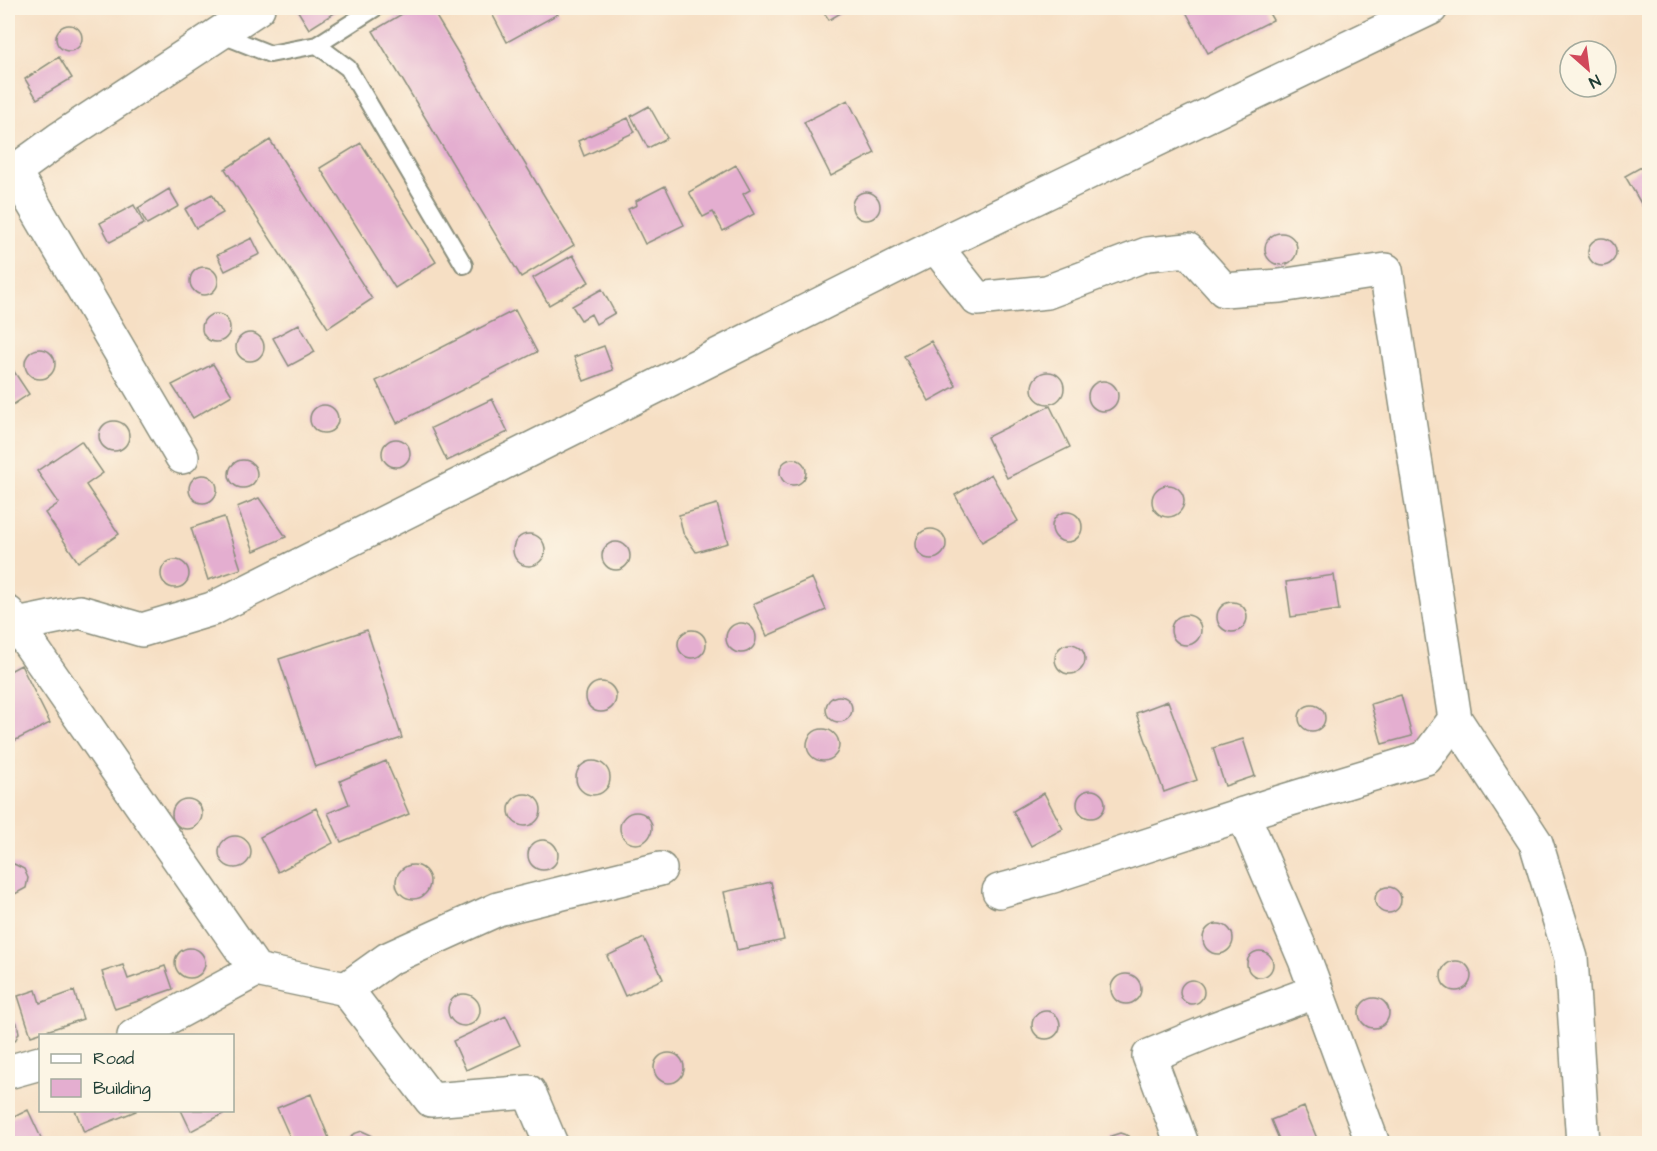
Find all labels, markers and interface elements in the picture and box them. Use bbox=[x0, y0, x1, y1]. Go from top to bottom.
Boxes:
north arrow bbox=[1558, 39, 1618, 99]
text: N bbox=[1585, 69, 1604, 93]
legend bbox=[39, 1034, 234, 1112]
text: Road bbox=[93, 1046, 134, 1071]
text: Building bbox=[93, 1076, 151, 1102]

